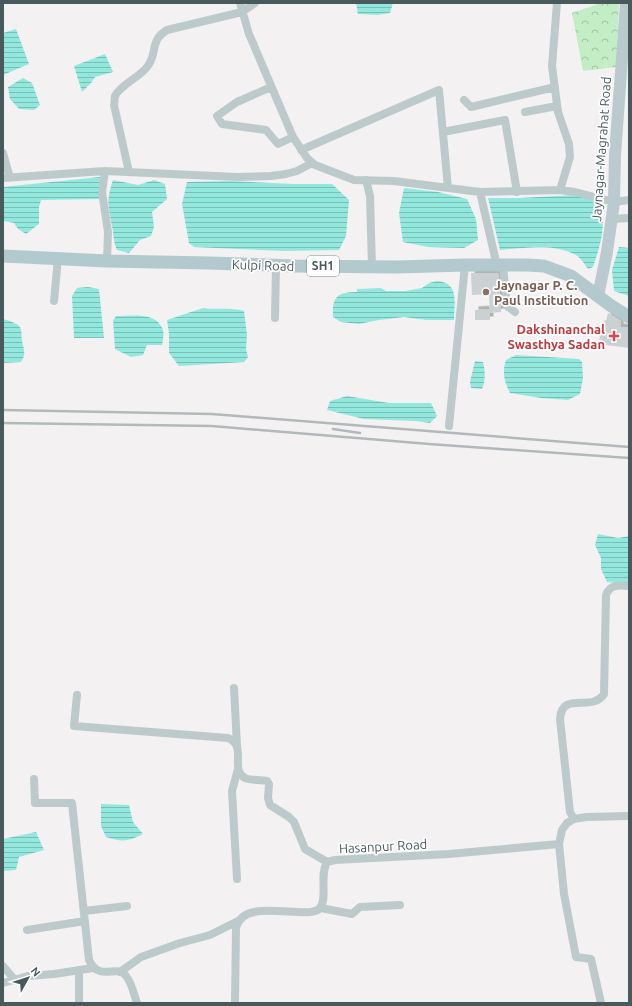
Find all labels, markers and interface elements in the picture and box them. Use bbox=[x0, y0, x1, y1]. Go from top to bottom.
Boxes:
street label: Jaynagar-Magrahat Road bbox=[589, 76, 613, 222]
road number: SH1 bbox=[307, 256, 339, 276]
street label: Kulpi Road bbox=[232, 257, 294, 273]
place label: Jaynagar P. C. Paul Institution bbox=[494, 278, 588, 307]
marker: Jaynagar P. C. Paul Institution bbox=[481, 287, 491, 297]
place label: Dakshinanchal Swasthya Sadan bbox=[508, 322, 605, 351]
marker: Dakshinanchal Swasthya Sadan bbox=[608, 330, 620, 342]
street label: Hasanpur Road bbox=[338, 837, 428, 855]
north arrow bbox=[8, 958, 48, 998]
text: N bbox=[29, 965, 43, 979]

